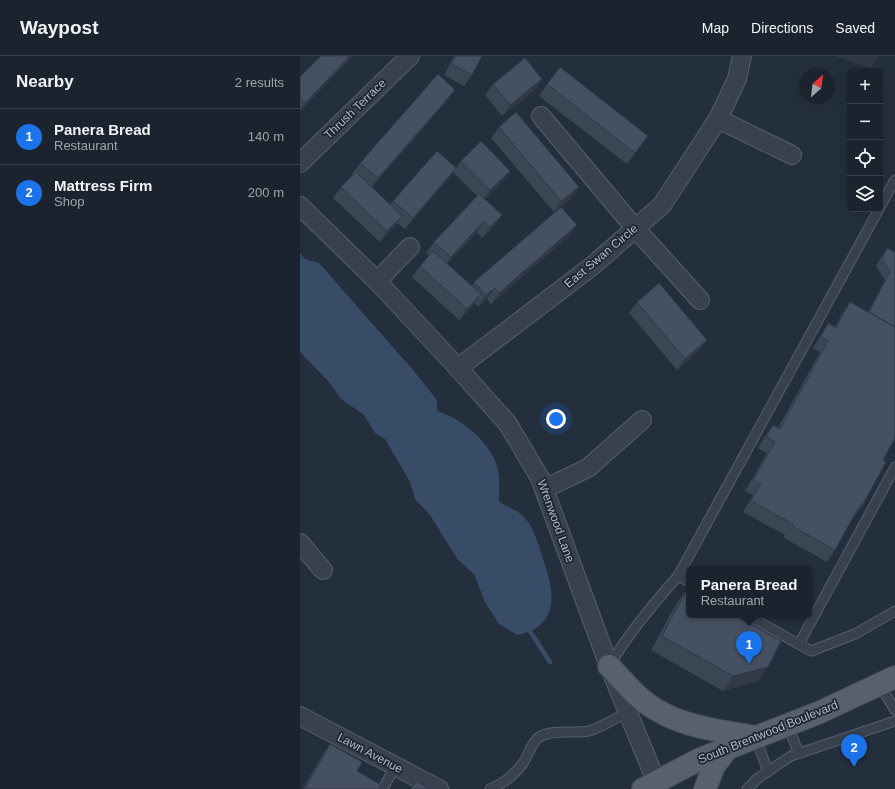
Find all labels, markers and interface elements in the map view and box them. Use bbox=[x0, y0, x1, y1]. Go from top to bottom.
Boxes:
text: Waypost bbox=[20, 17, 98, 38]
text: Map bbox=[702, 20, 729, 36]
text: Directions bbox=[751, 20, 813, 36]
text: Saved bbox=[835, 20, 875, 36]
north arrow bbox=[799, 68, 835, 104]
map controls bbox=[847, 68, 883, 212]
button: + bbox=[847, 68, 883, 104]
text: Nearby bbox=[16, 72, 74, 91]
text: 2 results bbox=[235, 75, 284, 90]
street label: Thrush Terrace bbox=[321, 76, 389, 142]
button: − bbox=[847, 104, 883, 140]
text: Panera Bread bbox=[54, 121, 151, 138]
text: 1 bbox=[25, 129, 33, 144]
text: 140 m bbox=[248, 129, 284, 144]
text: Restaurant bbox=[54, 138, 118, 153]
button: locate bbox=[847, 140, 883, 176]
button: layers bbox=[847, 176, 883, 212]
text: Mattress Firm bbox=[54, 177, 152, 194]
text: 2 bbox=[25, 185, 33, 200]
text: 200 m bbox=[248, 185, 284, 200]
text: Shop bbox=[54, 194, 84, 209]
street label: East Swan Circle bbox=[562, 221, 641, 291]
your location bbox=[546, 409, 566, 429]
street label: Wrenwood Lane bbox=[535, 478, 578, 565]
popup bbox=[686, 566, 812, 618]
text: Panera Bread bbox=[701, 576, 797, 593]
text: Restaurant bbox=[701, 593, 764, 608]
pin: 1 bbox=[736, 631, 762, 664]
street label: South Brentwood Boulevard bbox=[696, 698, 840, 766]
street label: Lawn Avenue bbox=[335, 730, 405, 776]
pin: 2 bbox=[841, 734, 867, 767]

